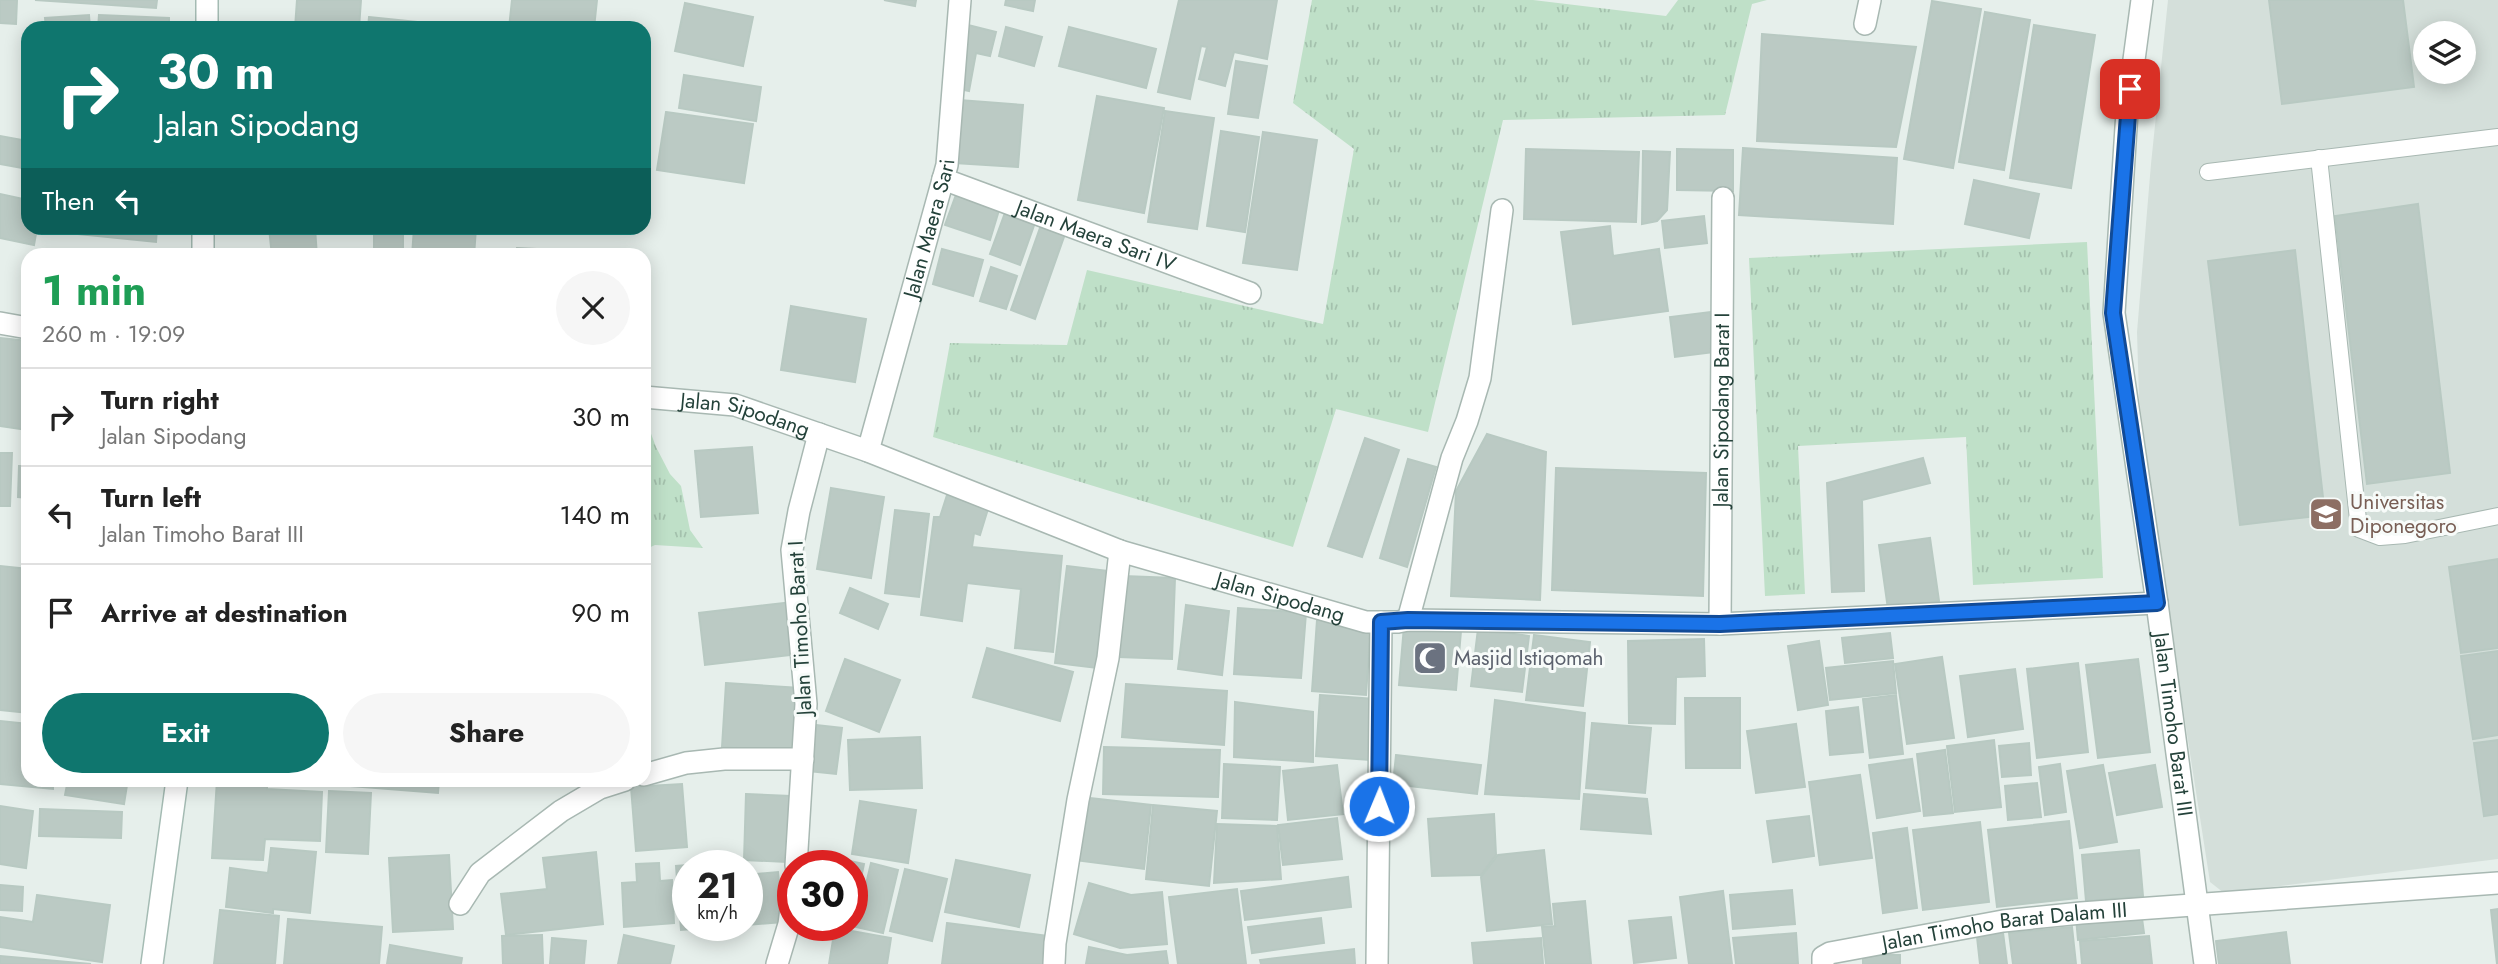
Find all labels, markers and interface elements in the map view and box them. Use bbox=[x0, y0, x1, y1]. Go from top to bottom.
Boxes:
map controls bbox=[2413, 21, 2476, 84]
button: layers bbox=[2413, 21, 2476, 84]
text: 30 m bbox=[157, 37, 275, 107]
icon: right bbox=[42, 49, 133, 140]
pin bbox=[2100, 59, 2160, 119]
icon: arrive bbox=[2111, 70, 2149, 108]
text: Jalan Sipodang bbox=[157, 102, 359, 148]
street label: Jalan Maera Sari bbox=[895, 158, 962, 304]
text: Then bbox=[42, 182, 95, 220]
icon: left bbox=[109, 182, 147, 220]
street label: Jalan Maera Sari IV bbox=[1009, 191, 1180, 279]
text: 1 min bbox=[42, 260, 146, 321]
button: close bbox=[556, 271, 630, 345]
street label: Jalan Sipodang Barat I bbox=[1706, 312, 1737, 511]
text: 260 m · 19:09 bbox=[42, 317, 185, 351]
text: Turn right bbox=[101, 381, 219, 419]
street label: Jalan Sipodang bbox=[676, 385, 814, 445]
icon: right bbox=[42, 398, 80, 436]
text: 30 m bbox=[572, 398, 630, 436]
text: Jalan Sipodang bbox=[101, 419, 247, 453]
text: Turn left bbox=[101, 479, 201, 517]
place label: Universitas Diponegoro bbox=[2350, 487, 2457, 541]
school or university icon: Universitas Diponegoro bbox=[2307, 495, 2345, 533]
icon: left bbox=[42, 496, 80, 534]
text: 140 m bbox=[559, 496, 630, 534]
text: Jalan Timoho Barat III bbox=[101, 517, 304, 551]
street label: Jalan Timoho Barat I bbox=[780, 540, 820, 719]
street label: Jalan Sipodang bbox=[1209, 564, 1348, 630]
icon: arrive bbox=[42, 594, 80, 632]
text: Arrive at destination bbox=[101, 594, 348, 632]
text: 90 m bbox=[571, 594, 630, 632]
street label: Jalan Timoho Barat III bbox=[2146, 628, 2200, 818]
mosque icon: Masjid Istiqomah bbox=[1411, 639, 1449, 677]
place label: Masjid Istiqomah bbox=[1454, 643, 1604, 673]
button: Exit bbox=[42, 693, 329, 773]
button: Share bbox=[343, 693, 630, 773]
position arrow bbox=[1342, 769, 1416, 843]
speed limit sign: 30 bbox=[777, 850, 868, 941]
text: 21 bbox=[697, 861, 738, 911]
street label: Jalan Timoho Barat Dalam III bbox=[1877, 895, 2128, 959]
text: km/h bbox=[697, 900, 738, 926]

